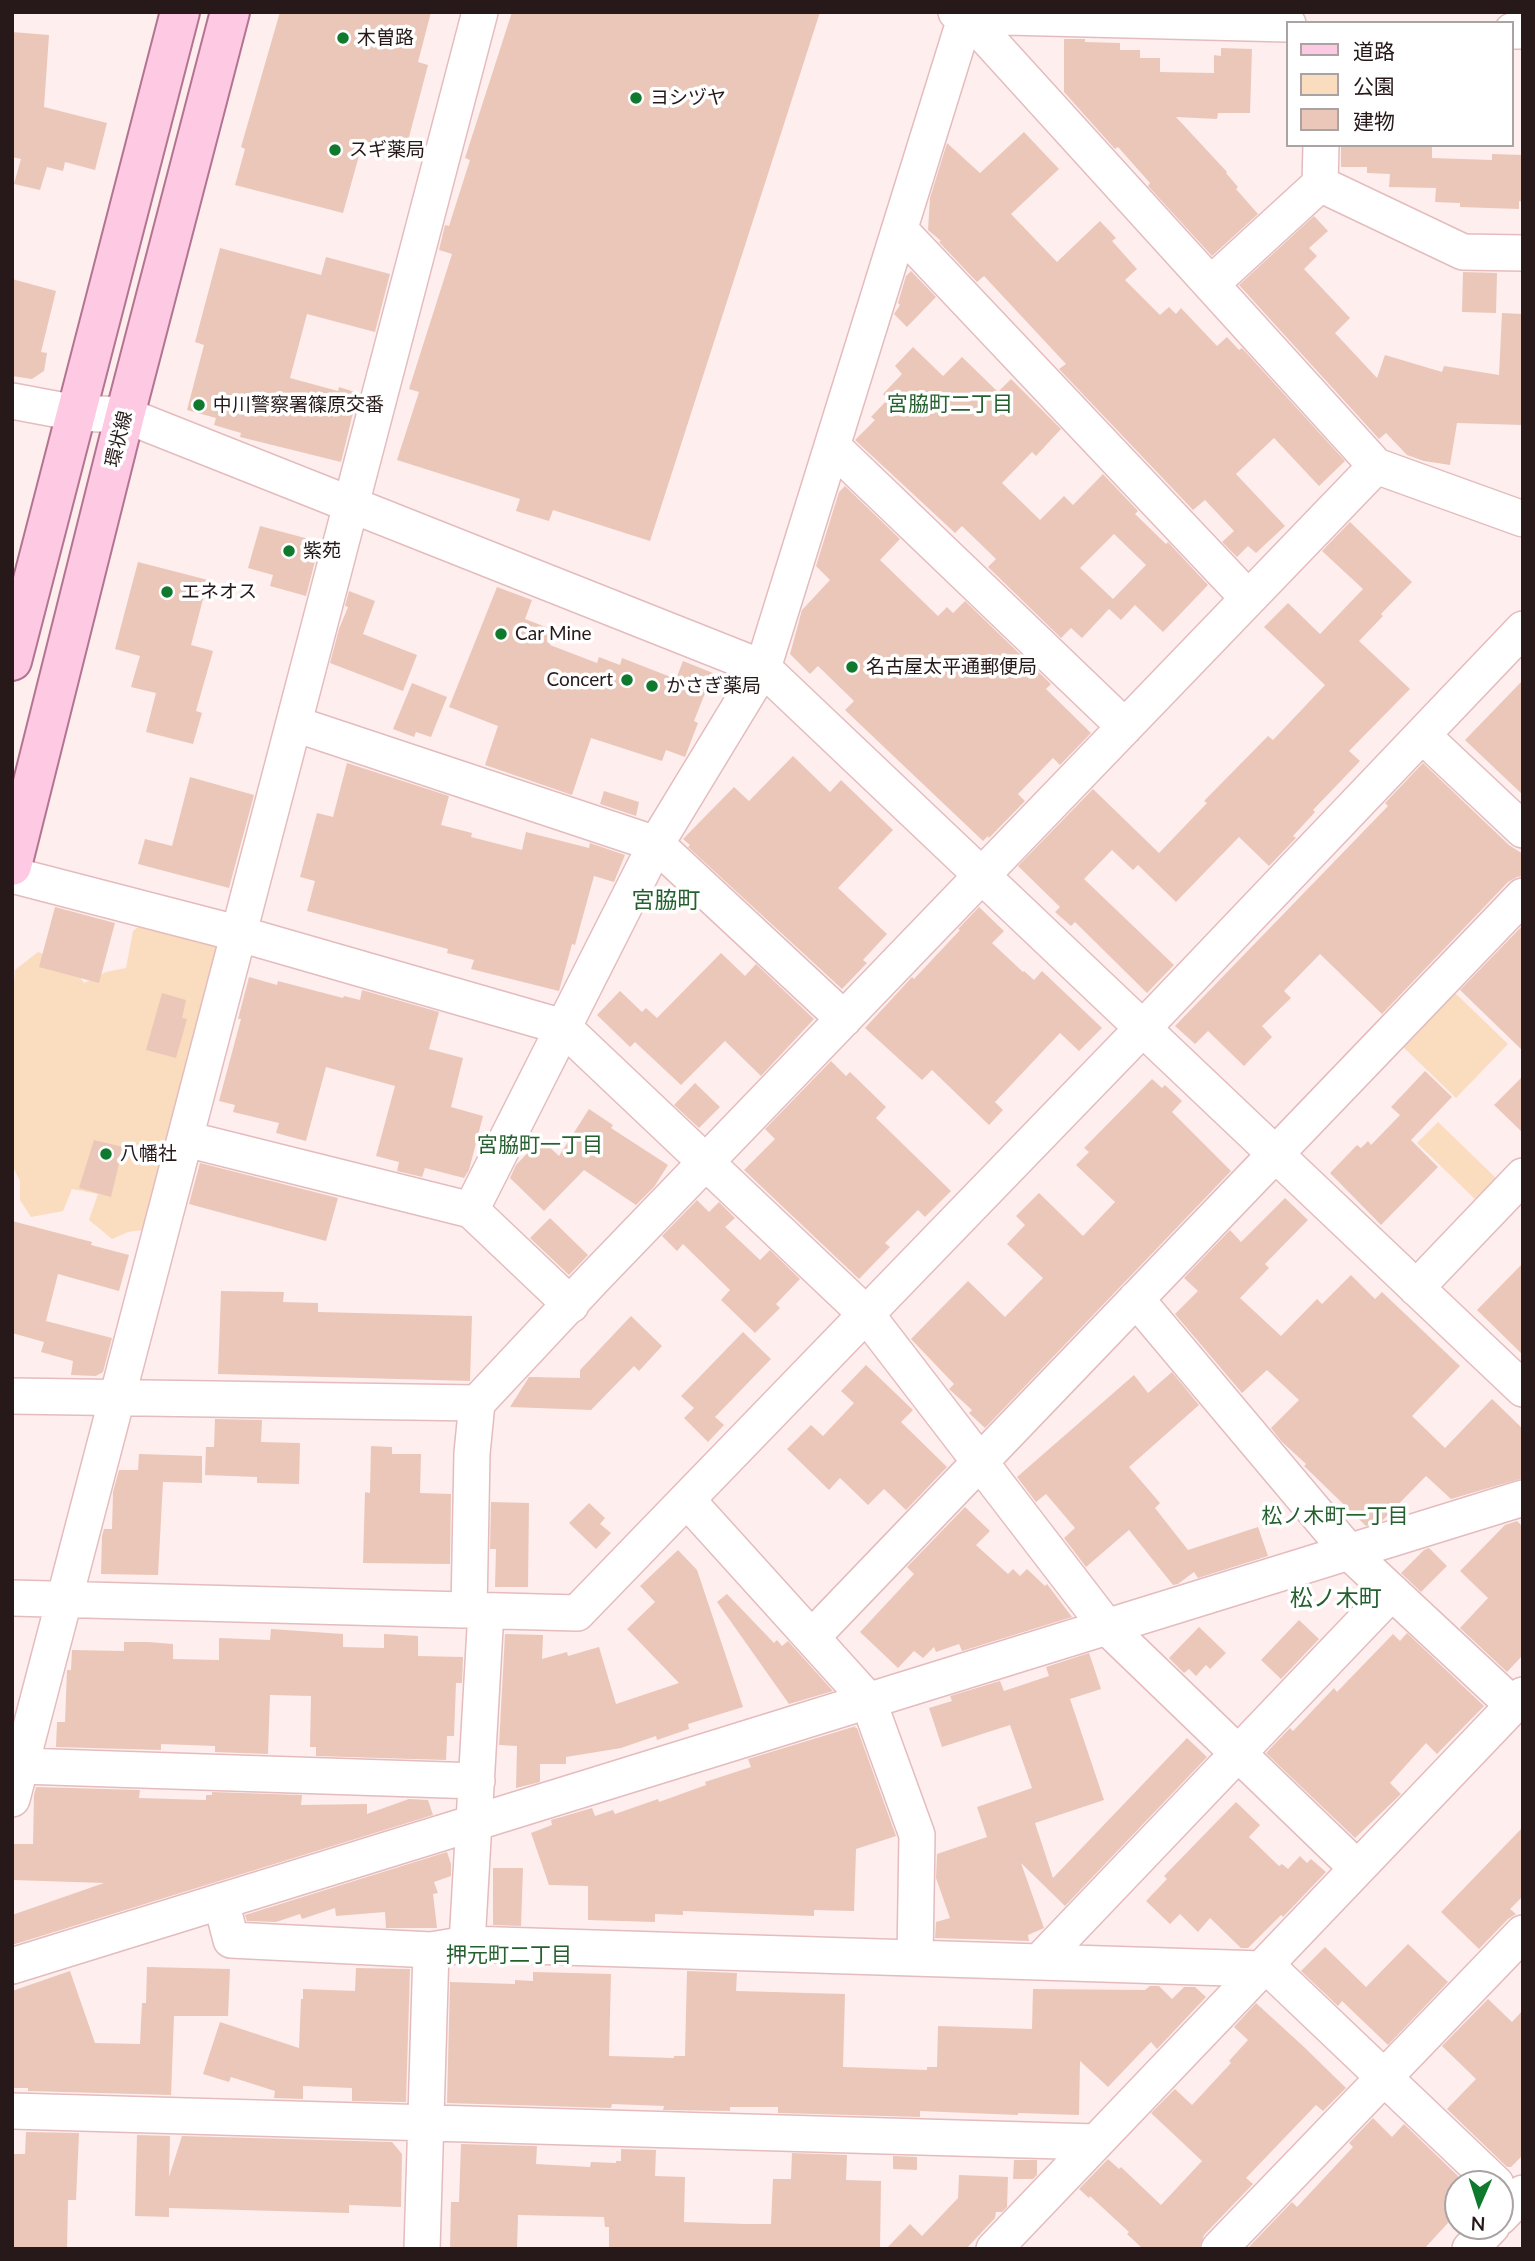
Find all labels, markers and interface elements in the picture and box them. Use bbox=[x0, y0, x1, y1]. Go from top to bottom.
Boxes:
legend bbox=[1286, 21, 1514, 147]
place label: 木曽路 bbox=[357, 27, 414, 49]
marker: 木曽路 bbox=[335, 30, 351, 46]
text: 道路 bbox=[1353, 38, 1395, 63]
text: 公園 bbox=[1353, 73, 1395, 98]
place label: ヨシヅヤ bbox=[650, 87, 726, 109]
marker: ヨシヅヤ bbox=[628, 90, 644, 106]
text: 建物 bbox=[1353, 108, 1395, 133]
place label: スギ薬局 bbox=[349, 139, 425, 161]
marker: スギ薬局 bbox=[327, 142, 343, 158]
district label: 宮脇町二丁目 bbox=[887, 391, 1013, 417]
place label: 中川警察署篠原交番 bbox=[213, 394, 384, 416]
marker: 中川警察署篠原交番 bbox=[191, 397, 207, 413]
street label: 環状線 bbox=[101, 409, 137, 469]
place label: 紫苑 bbox=[303, 540, 341, 562]
marker: 紫苑 bbox=[281, 543, 297, 559]
place label: エネオス bbox=[181, 581, 257, 603]
marker: エネオス bbox=[159, 584, 175, 600]
place label: Car Mine bbox=[515, 623, 592, 645]
marker: Car Mine bbox=[493, 626, 509, 642]
place label: 名古屋太平通郵便局 bbox=[866, 656, 1037, 678]
marker: 名古屋太平通郵便局 bbox=[844, 659, 860, 675]
place label: Concert bbox=[546, 669, 613, 691]
marker: Concert bbox=[619, 672, 635, 688]
place label: かさぎ薬局 bbox=[666, 675, 761, 697]
marker: かさぎ薬局 bbox=[644, 678, 660, 694]
district label: 宮脇町 bbox=[632, 887, 700, 915]
district label: 宮脇町一丁目 bbox=[477, 1132, 603, 1158]
place label: 八幡社 bbox=[120, 1143, 177, 1165]
marker: 八幡社 bbox=[98, 1146, 114, 1162]
district label: 松ノ木町一丁目 bbox=[1262, 1503, 1408, 1529]
district label: 松ノ木町 bbox=[1290, 1585, 1382, 1613]
district label: 押元町二丁目 bbox=[446, 1942, 572, 1968]
north arrow bbox=[1444, 2170, 1514, 2240]
text: N bbox=[1470, 2213, 1486, 2236]

